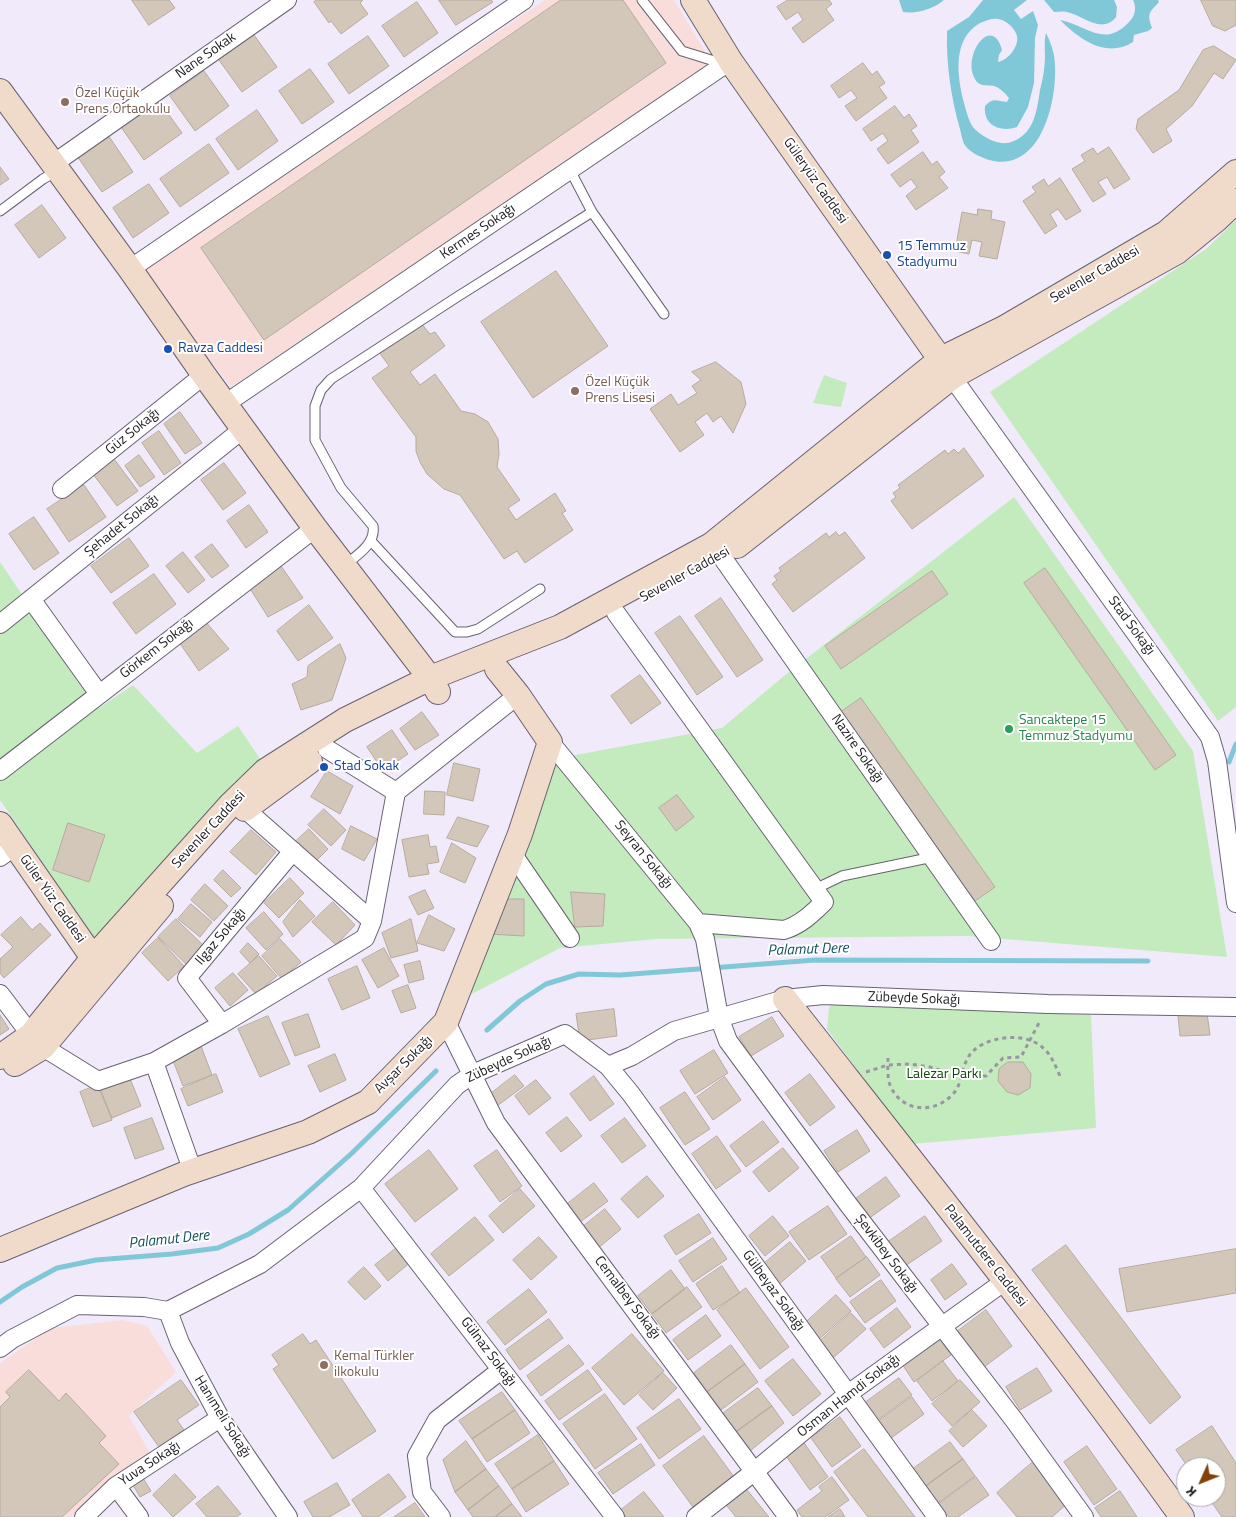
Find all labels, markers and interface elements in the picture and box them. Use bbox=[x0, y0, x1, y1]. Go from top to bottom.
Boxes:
street label: Nane Sokak bbox=[173, 29, 239, 83]
place label: Özel Küçük Prens Ortaokulu bbox=[75, 86, 170, 118]
marker: Özel Küçük Prens Ortaokulu bbox=[59, 96, 71, 108]
street label: Güleryüz Caddesi bbox=[779, 135, 851, 227]
street label: Kermes Sokağı bbox=[437, 201, 519, 263]
place label: 15 Temmuz Stadyumu bbox=[897, 239, 966, 272]
street label: Sevenler Caddesi bbox=[1047, 243, 1143, 307]
marker: 15 Temmuz Stadyumu bbox=[881, 249, 893, 261]
place label: Ravza Caddesi bbox=[178, 341, 263, 357]
marker: Ravza Caddesi bbox=[162, 343, 174, 355]
place label: Özel Küçük Prens Lisesi bbox=[585, 375, 655, 408]
marker: Özel Küçük Prens Lisesi bbox=[569, 385, 581, 397]
street label: Güz Sokağı bbox=[103, 405, 163, 459]
street label: Şehadet Sokağı bbox=[82, 491, 162, 561]
street label: Sevenler Caddesi bbox=[637, 543, 733, 607]
street label: Stad Sokağı bbox=[1104, 593, 1158, 659]
street label: Görkem Sokağı bbox=[117, 615, 197, 683]
street label: Nazire Sokağı bbox=[827, 712, 887, 786]
place label: Sancaktepe 15 Temmuz Stadyumu bbox=[1019, 713, 1133, 746]
marker: Sancaktepe 15 Temmuz Stadyumu bbox=[1003, 723, 1015, 735]
place label: Stad Sokak bbox=[334, 759, 399, 775]
marker: Stad Sokak bbox=[318, 761, 330, 773]
street label: Sevenler Caddesi bbox=[169, 788, 249, 872]
street label: Seyran Sokağı bbox=[610, 818, 676, 892]
street label: Güler Yüz Caddesi bbox=[15, 852, 89, 946]
street label: Ilgaz Sokağı bbox=[192, 905, 250, 969]
water label: Palamut Dere bbox=[767, 940, 849, 960]
street label: Zübeyde Sokağı bbox=[868, 989, 960, 1009]
street label: Avşar Sokağı bbox=[372, 1033, 436, 1097]
street label: Zübeyde Sokağı bbox=[464, 1033, 554, 1087]
park label: Lalezar Parkı bbox=[906, 1067, 982, 1083]
street label: Palamutdere Caddesi bbox=[940, 1202, 1030, 1310]
street label: Şevkibey Sokağı bbox=[851, 1211, 921, 1297]
water label: Palamut Dere bbox=[128, 1227, 210, 1253]
street label: Gülbeyaz Sokağı bbox=[738, 1247, 808, 1335]
street label: Cemalbey Sokağı bbox=[590, 1253, 664, 1343]
street label: Gülnaz Sokağı bbox=[457, 1314, 519, 1390]
place label: Kemal Türkler ilkokulu bbox=[334, 1349, 414, 1381]
street label: Osman Hamdi Sokağı bbox=[794, 1351, 904, 1441]
marker: Kemal Türkler ilkokulu bbox=[318, 1359, 330, 1371]
street label: Hanımeli Sokağı bbox=[190, 1373, 254, 1461]
street label: Yuva Sokağı bbox=[116, 1438, 184, 1490]
north arrow bbox=[1176, 1457, 1226, 1507]
text: K bbox=[1180, 1482, 1201, 1502]

